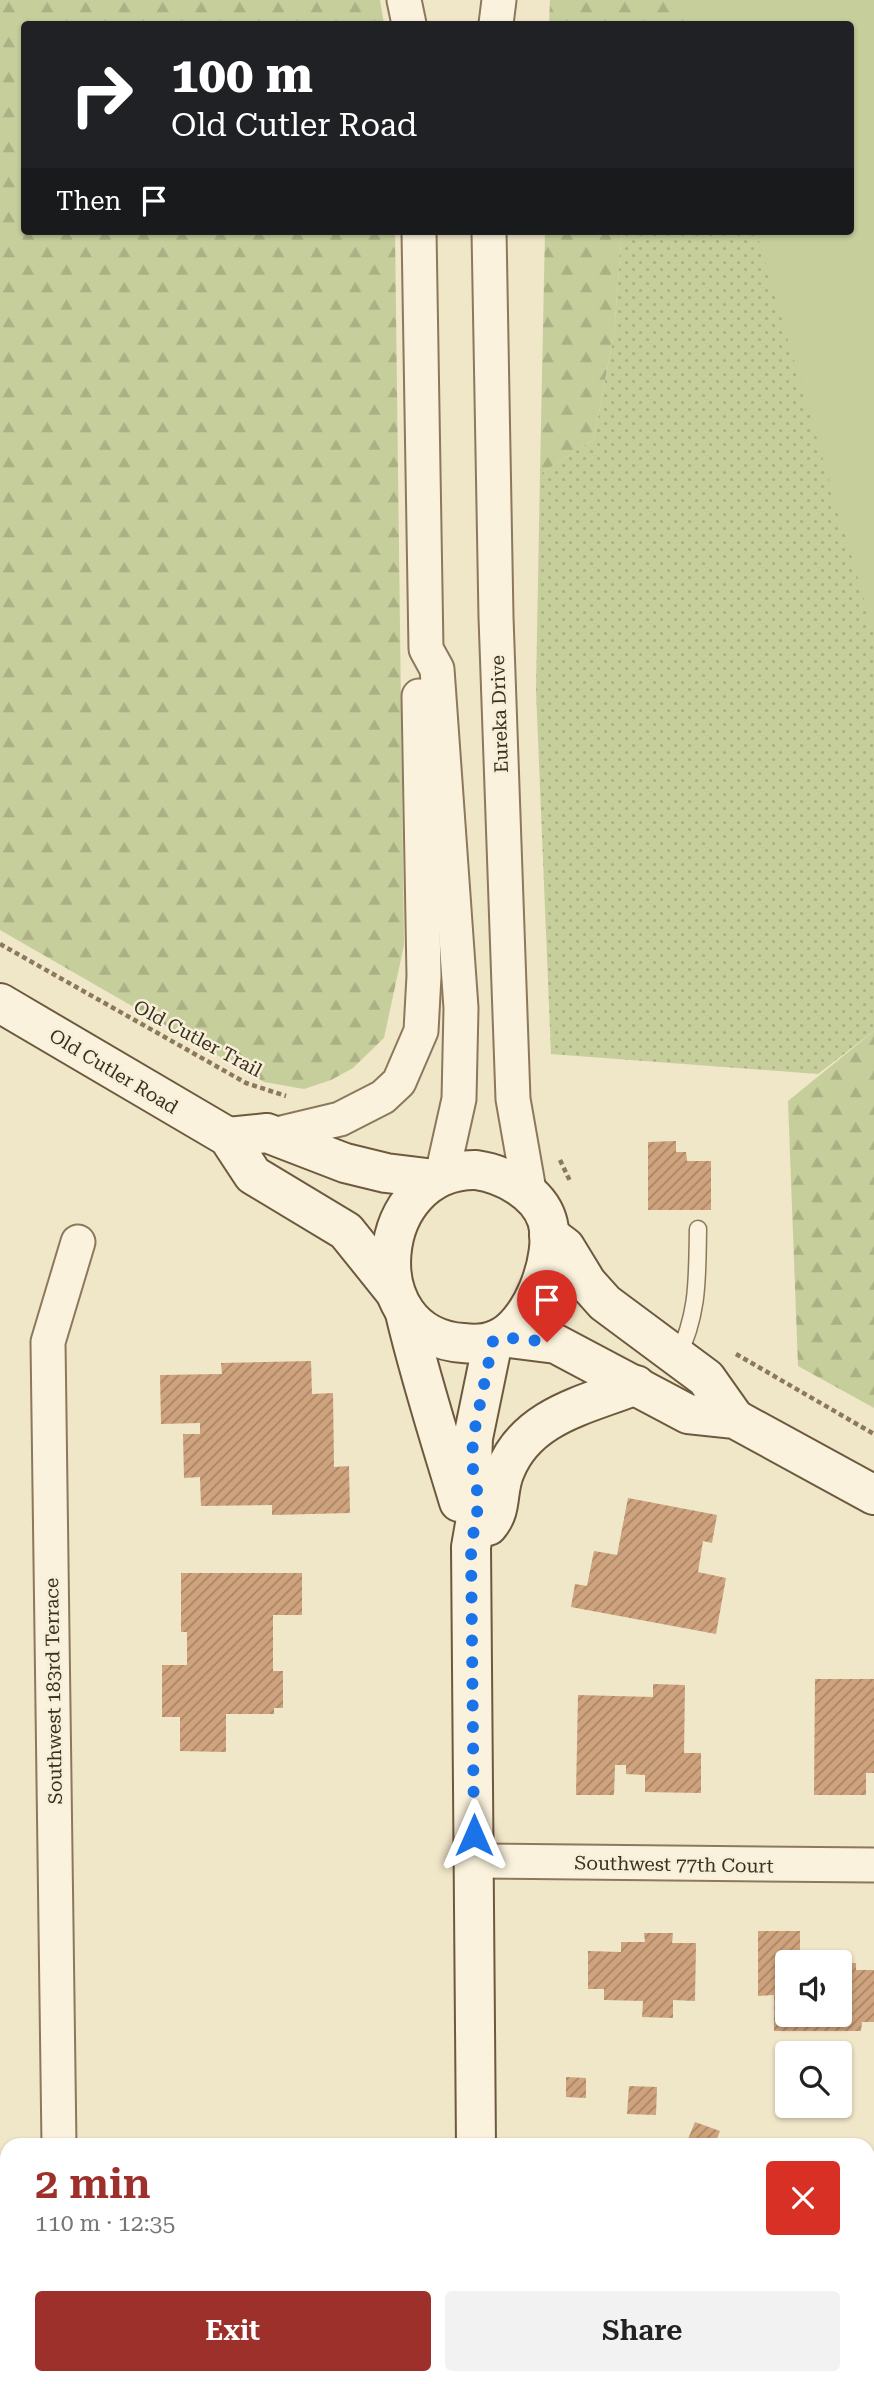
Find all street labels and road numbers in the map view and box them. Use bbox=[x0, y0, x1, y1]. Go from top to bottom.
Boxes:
street label: Eureka Drive bbox=[486, 655, 513, 773]
street label: Old Cutler Trail bbox=[130, 995, 266, 1082]
street label: Old Cutler Road bbox=[45, 1024, 182, 1119]
street label: Southwest 183rd Terrace bbox=[40, 1578, 67, 1804]
street label: Southwest 77th Court bbox=[574, 1851, 774, 1878]

